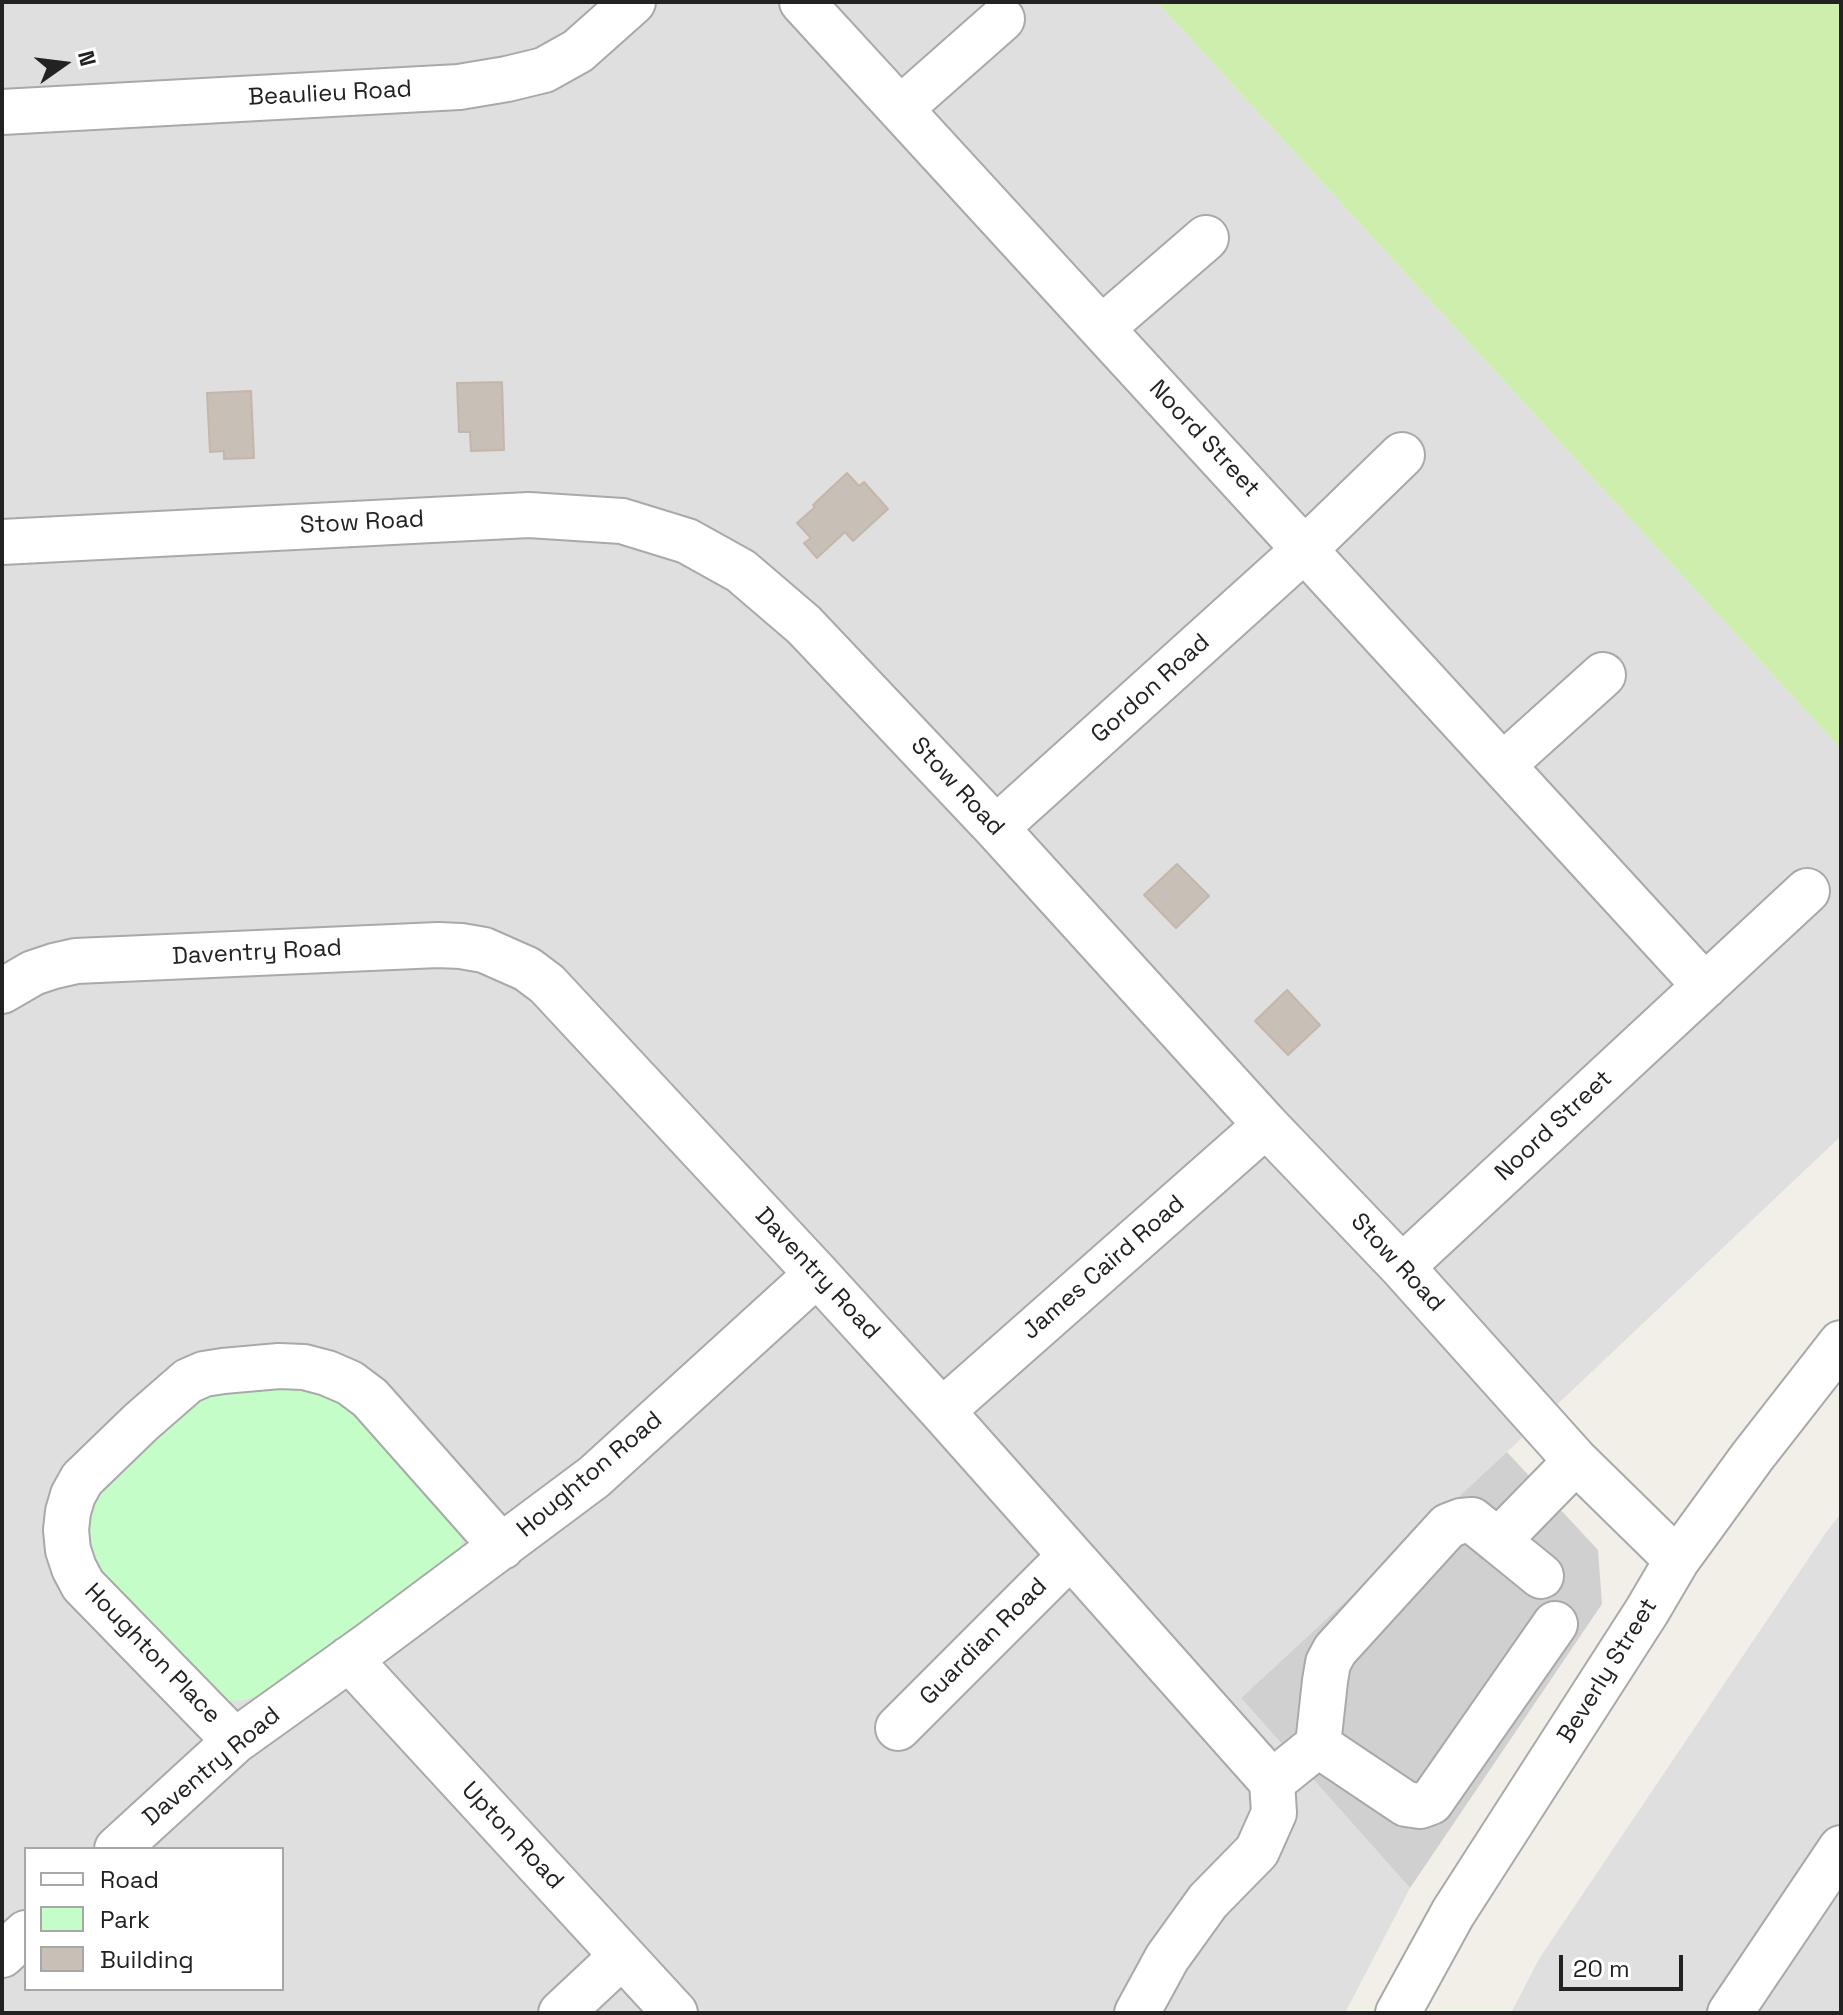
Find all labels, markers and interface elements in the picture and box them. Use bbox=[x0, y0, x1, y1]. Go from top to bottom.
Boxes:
north arrow bbox=[24, 24, 104, 104]
text: N bbox=[72, 48, 103, 69]
street label: Beaulieu Road bbox=[247, 75, 413, 113]
street label: Noord Street bbox=[1143, 375, 1265, 503]
street label: Stow Road bbox=[299, 505, 425, 541]
street label: Gordon Road bbox=[1086, 628, 1216, 750]
street label: Stow Road bbox=[904, 732, 1010, 842]
street label: Daventry Road bbox=[171, 934, 343, 972]
street label: Noord Street bbox=[1490, 1065, 1618, 1187]
street label: James Caird Road bbox=[1017, 1190, 1191, 1346]
street label: Daventry Road bbox=[749, 1202, 885, 1346]
street label: Stow Road bbox=[1344, 1208, 1450, 1318]
street label: Houghton Road bbox=[512, 1406, 668, 1544]
street label: Guardian Road bbox=[914, 1572, 1054, 1712]
street label: Houghton Place bbox=[78, 1578, 226, 1730]
street label: Beverly Street bbox=[1552, 1593, 1664, 1749]
street label: Daventry Road bbox=[138, 1701, 286, 1833]
street label: Upton Road bbox=[455, 1776, 569, 1896]
legend bbox=[24, 1847, 284, 1991]
text: Road bbox=[100, 1864, 159, 1895]
text: Park bbox=[100, 1904, 150, 1935]
scale bar bbox=[1563, 1939, 1687, 1989]
text: Building bbox=[100, 1944, 194, 1975]
text: 20 m bbox=[1573, 1953, 1630, 1984]

